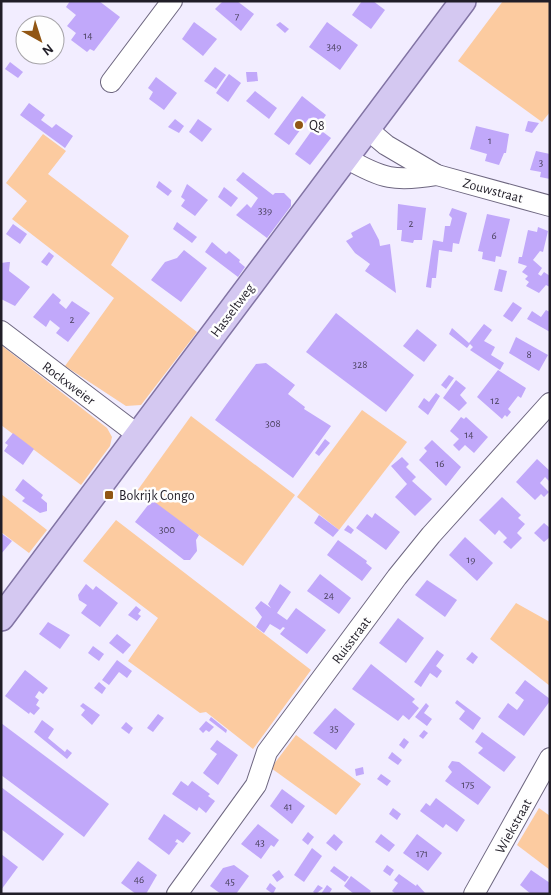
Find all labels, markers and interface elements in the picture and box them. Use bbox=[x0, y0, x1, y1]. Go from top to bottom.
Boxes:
house number: 7 bbox=[235, 11, 240, 22]
north arrow bbox=[15, 15, 65, 65]
house number: 14 bbox=[83, 30, 93, 41]
text: N bbox=[39, 41, 56, 58]
house number: 349 bbox=[327, 41, 342, 52]
marker: Q8 bbox=[293, 119, 305, 131]
place label: Q8 bbox=[309, 119, 325, 133]
house number: 1 bbox=[488, 135, 492, 146]
house number: 3 bbox=[539, 157, 544, 168]
street label: Zouwstraat bbox=[461, 176, 525, 206]
house number: 339 bbox=[258, 205, 272, 216]
house number: 2 bbox=[408, 218, 414, 229]
house number: 6 bbox=[491, 230, 497, 241]
street label: Hasseltweg bbox=[208, 281, 257, 340]
house number: 2 bbox=[69, 314, 75, 325]
house number: 8 bbox=[526, 349, 532, 360]
house number: 328 bbox=[353, 359, 367, 370]
street label: Rockxweier bbox=[39, 360, 98, 408]
house number: 12 bbox=[491, 395, 499, 406]
house number: 308 bbox=[265, 418, 281, 429]
house number: 14 bbox=[464, 429, 474, 440]
house number: 16 bbox=[436, 458, 444, 469]
marker: Bokrijk Congo bbox=[103, 489, 115, 501]
place label: Bokrijk Congo bbox=[119, 489, 195, 503]
house number: 300 bbox=[159, 524, 175, 535]
house number: 19 bbox=[467, 554, 475, 565]
house number: 24 bbox=[324, 590, 334, 601]
street label: Ruisstraat bbox=[330, 614, 374, 667]
house number: 35 bbox=[329, 723, 339, 734]
house number: 175 bbox=[462, 779, 475, 790]
street label: Wiekstraat bbox=[493, 796, 535, 856]
house number: 41 bbox=[283, 801, 293, 812]
house number: 43 bbox=[255, 837, 265, 848]
house number: 171 bbox=[416, 848, 428, 859]
house number: 46 bbox=[134, 874, 144, 885]
house number: 45 bbox=[225, 876, 235, 887]

